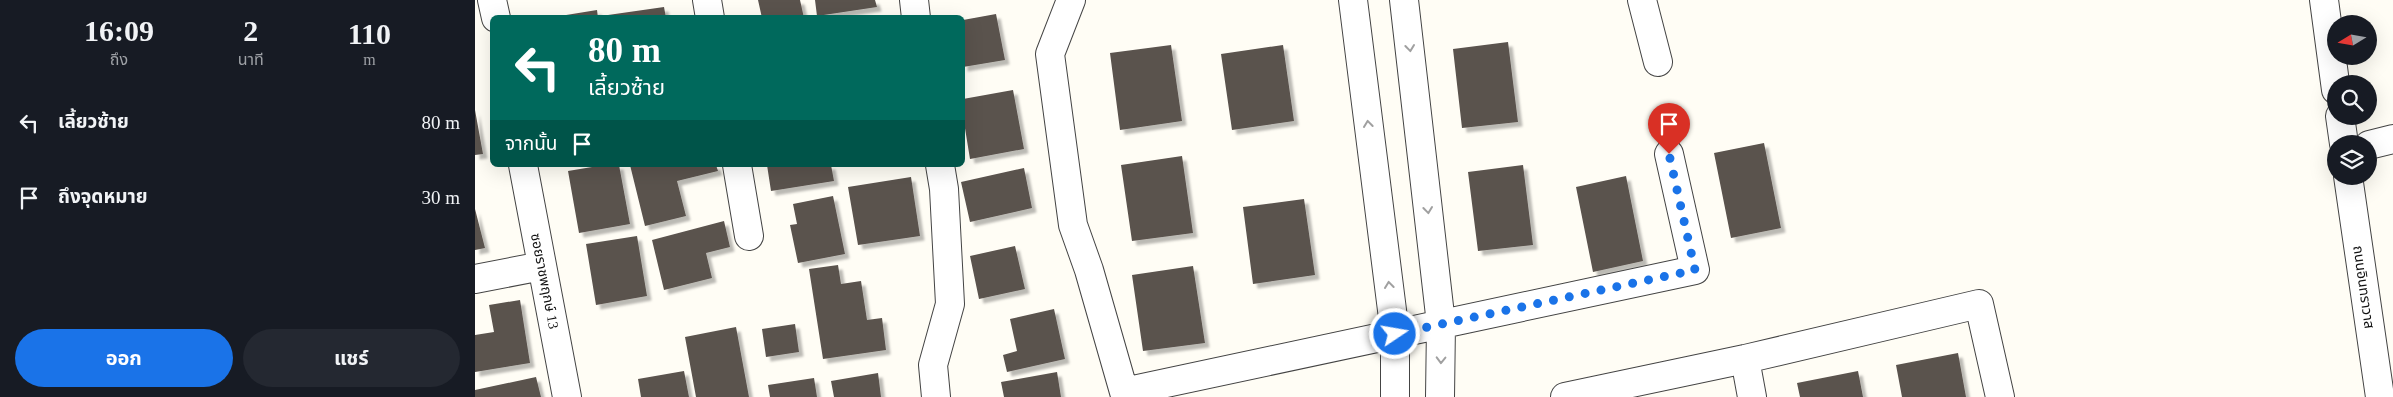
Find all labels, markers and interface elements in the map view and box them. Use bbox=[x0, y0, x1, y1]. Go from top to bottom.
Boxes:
text: 16:09 bbox=[84, 14, 154, 47]
text: 2 bbox=[243, 14, 258, 47]
north arrow bbox=[2327, 15, 2377, 65]
map controls bbox=[2327, 15, 2377, 185]
text: 110 bbox=[348, 17, 391, 50]
text: 80 m bbox=[588, 31, 661, 70]
icon: left bbox=[505, 35, 570, 100]
one-way arrow bbox=[1404, 45, 1415, 53]
text: ถึง bbox=[110, 51, 128, 68]
text: นาที bbox=[238, 51, 264, 68]
text: m bbox=[363, 51, 376, 68]
text: เลี้ยวซ้าย bbox=[588, 75, 665, 100]
button: search bbox=[2327, 75, 2377, 125]
pin bbox=[1648, 103, 1690, 154]
icon: left bbox=[15, 109, 43, 137]
icon: arrive bbox=[1655, 110, 1683, 138]
text: เลี้ยวซ้าย bbox=[58, 111, 129, 132]
text: 80 m bbox=[421, 112, 460, 133]
one-way arrow bbox=[1363, 120, 1374, 128]
icon: arrive bbox=[568, 130, 596, 158]
text: จากนั้น bbox=[505, 133, 558, 154]
button: layers bbox=[2327, 135, 2377, 185]
icon: arrive bbox=[15, 184, 43, 212]
text: ถึงจุดหมาย bbox=[58, 186, 148, 207]
text: 30 m bbox=[421, 187, 460, 208]
one-way arrow bbox=[1422, 206, 1433, 214]
street label: ซอยราชพฤกษ์ 13 bbox=[528, 232, 561, 330]
street label: ถนนอินทราวาส bbox=[2350, 245, 2377, 330]
one-way arrow bbox=[1384, 281, 1395, 289]
position arrow bbox=[1368, 307, 1420, 359]
button: ออก bbox=[15, 329, 233, 387]
button: แชร์ bbox=[243, 329, 460, 387]
one-way arrow bbox=[1436, 357, 1446, 365]

